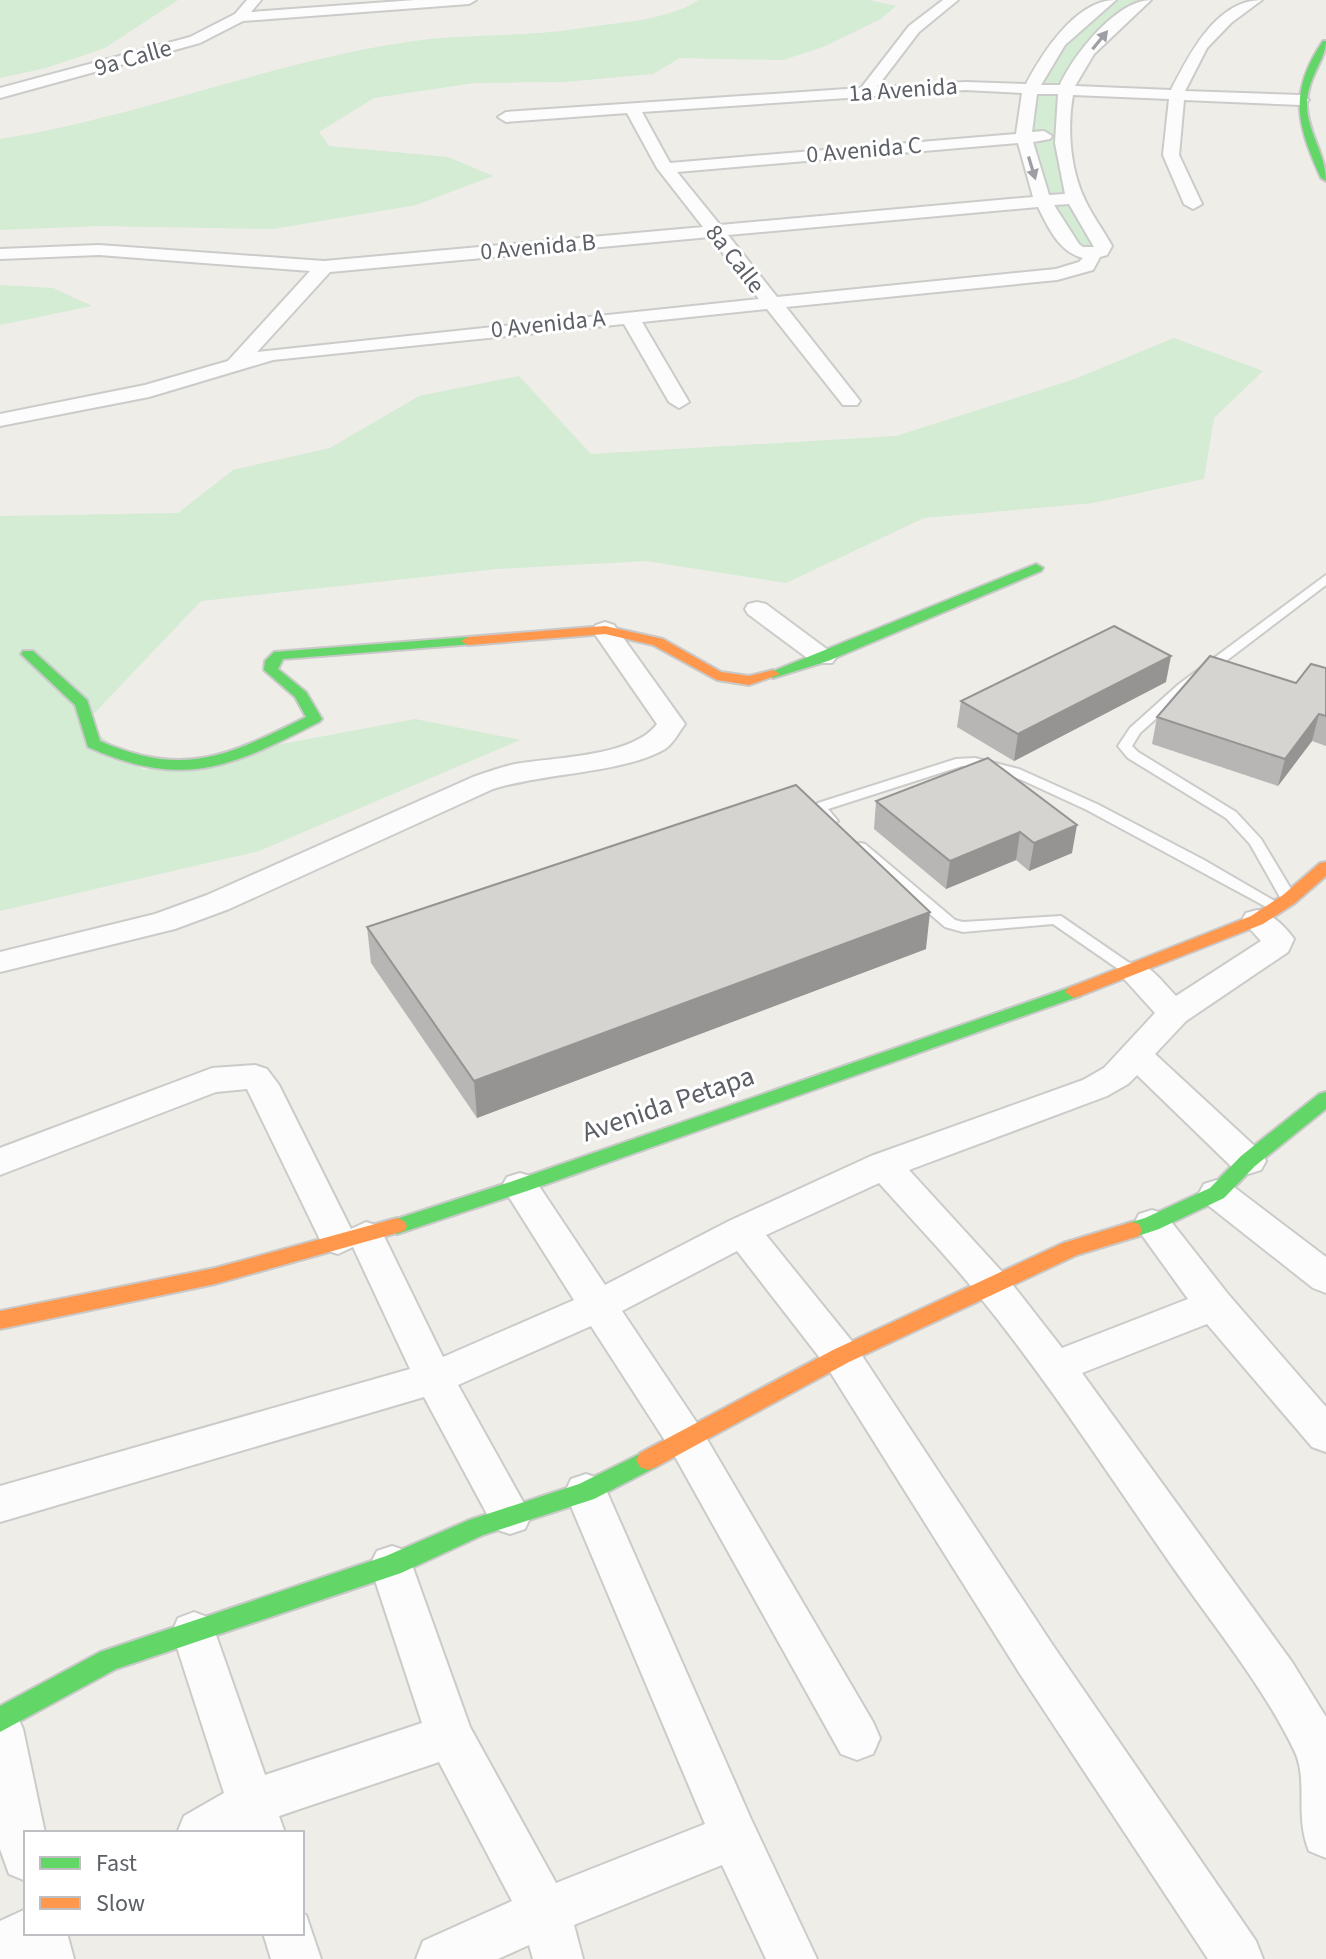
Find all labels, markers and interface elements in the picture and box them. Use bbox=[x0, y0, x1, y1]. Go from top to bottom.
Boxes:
street label: 9a Calle bbox=[90, 30, 176, 86]
one-way arrow bbox=[1091, 30, 1108, 50]
street label: 1a Avenida bbox=[847, 69, 959, 111]
street label: 0 Avenida C bbox=[805, 128, 923, 172]
one-way arrow bbox=[1027, 157, 1039, 181]
street label: 8a Calle bbox=[697, 217, 773, 301]
street label: 0 Avenida B bbox=[479, 225, 597, 269]
street label: 0 Avenida A bbox=[489, 301, 607, 347]
street label: Avenida Petapa bbox=[576, 1056, 760, 1152]
legend bbox=[24, 1831, 304, 1935]
text: Fast bbox=[96, 1846, 137, 1881]
text: Slow bbox=[96, 1886, 145, 1921]

